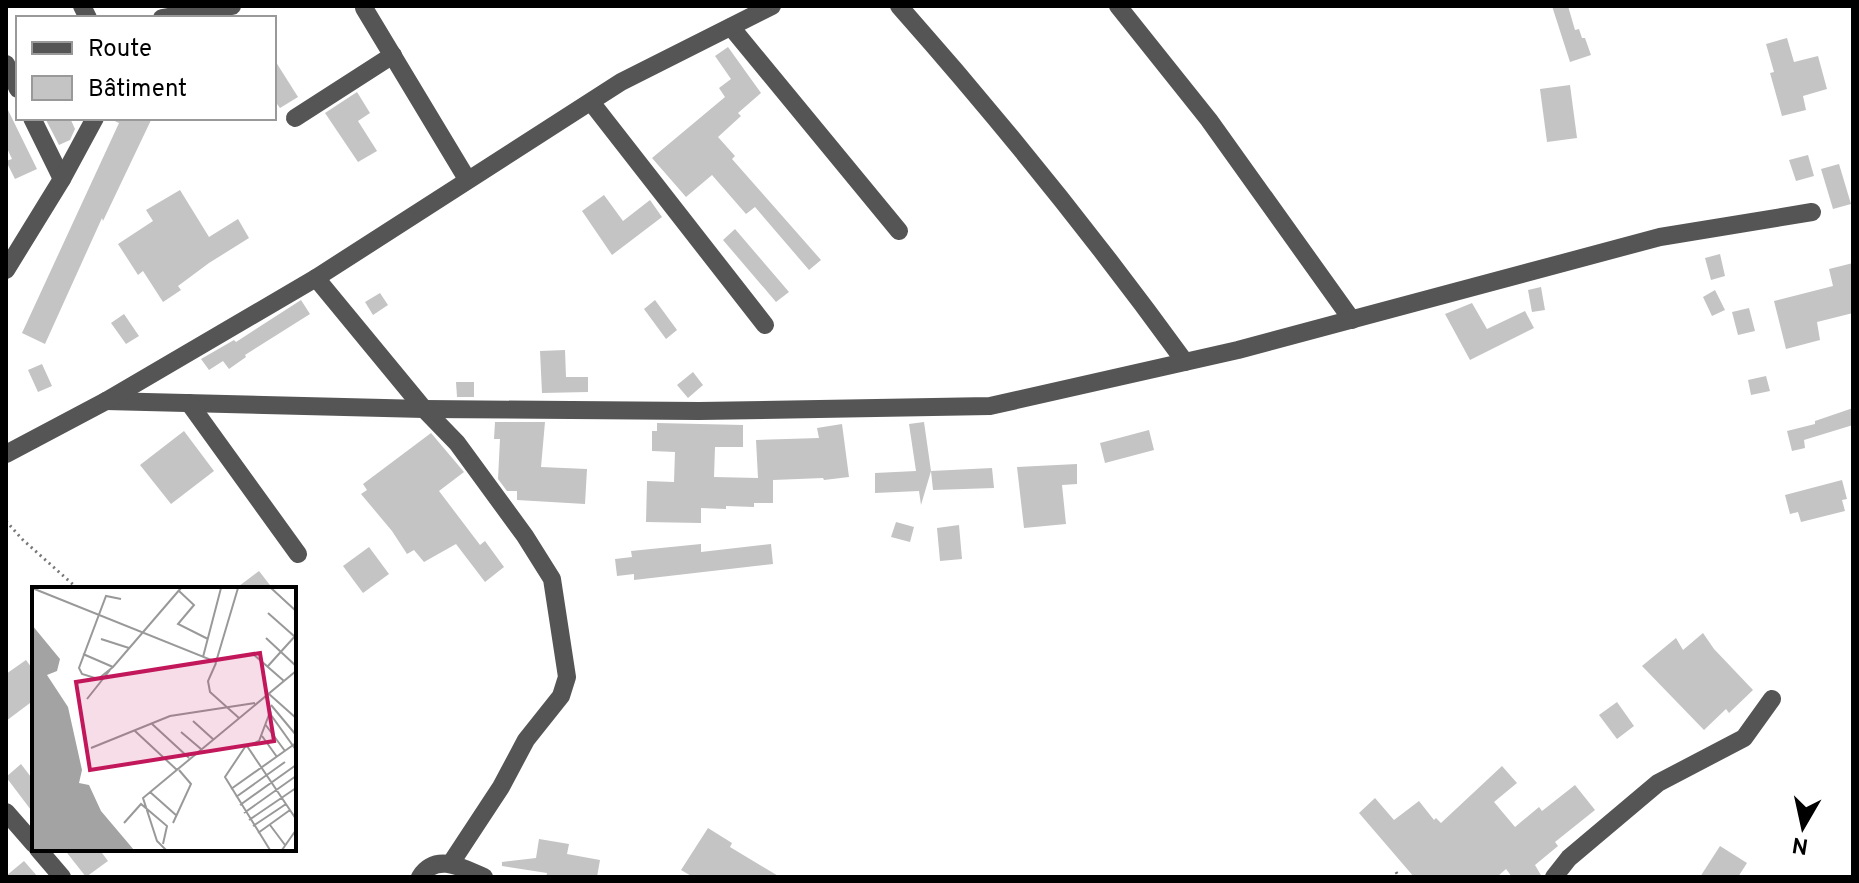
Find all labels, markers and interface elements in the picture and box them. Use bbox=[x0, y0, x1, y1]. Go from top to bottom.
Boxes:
legend bbox=[16, 16, 276, 120]
text: Route bbox=[88, 35, 152, 65]
text: Bâtiment bbox=[88, 75, 187, 105]
inset map bbox=[32, 587, 296, 851]
north arrow bbox=[1763, 787, 1843, 867]
text: N bbox=[1790, 830, 1810, 859]

